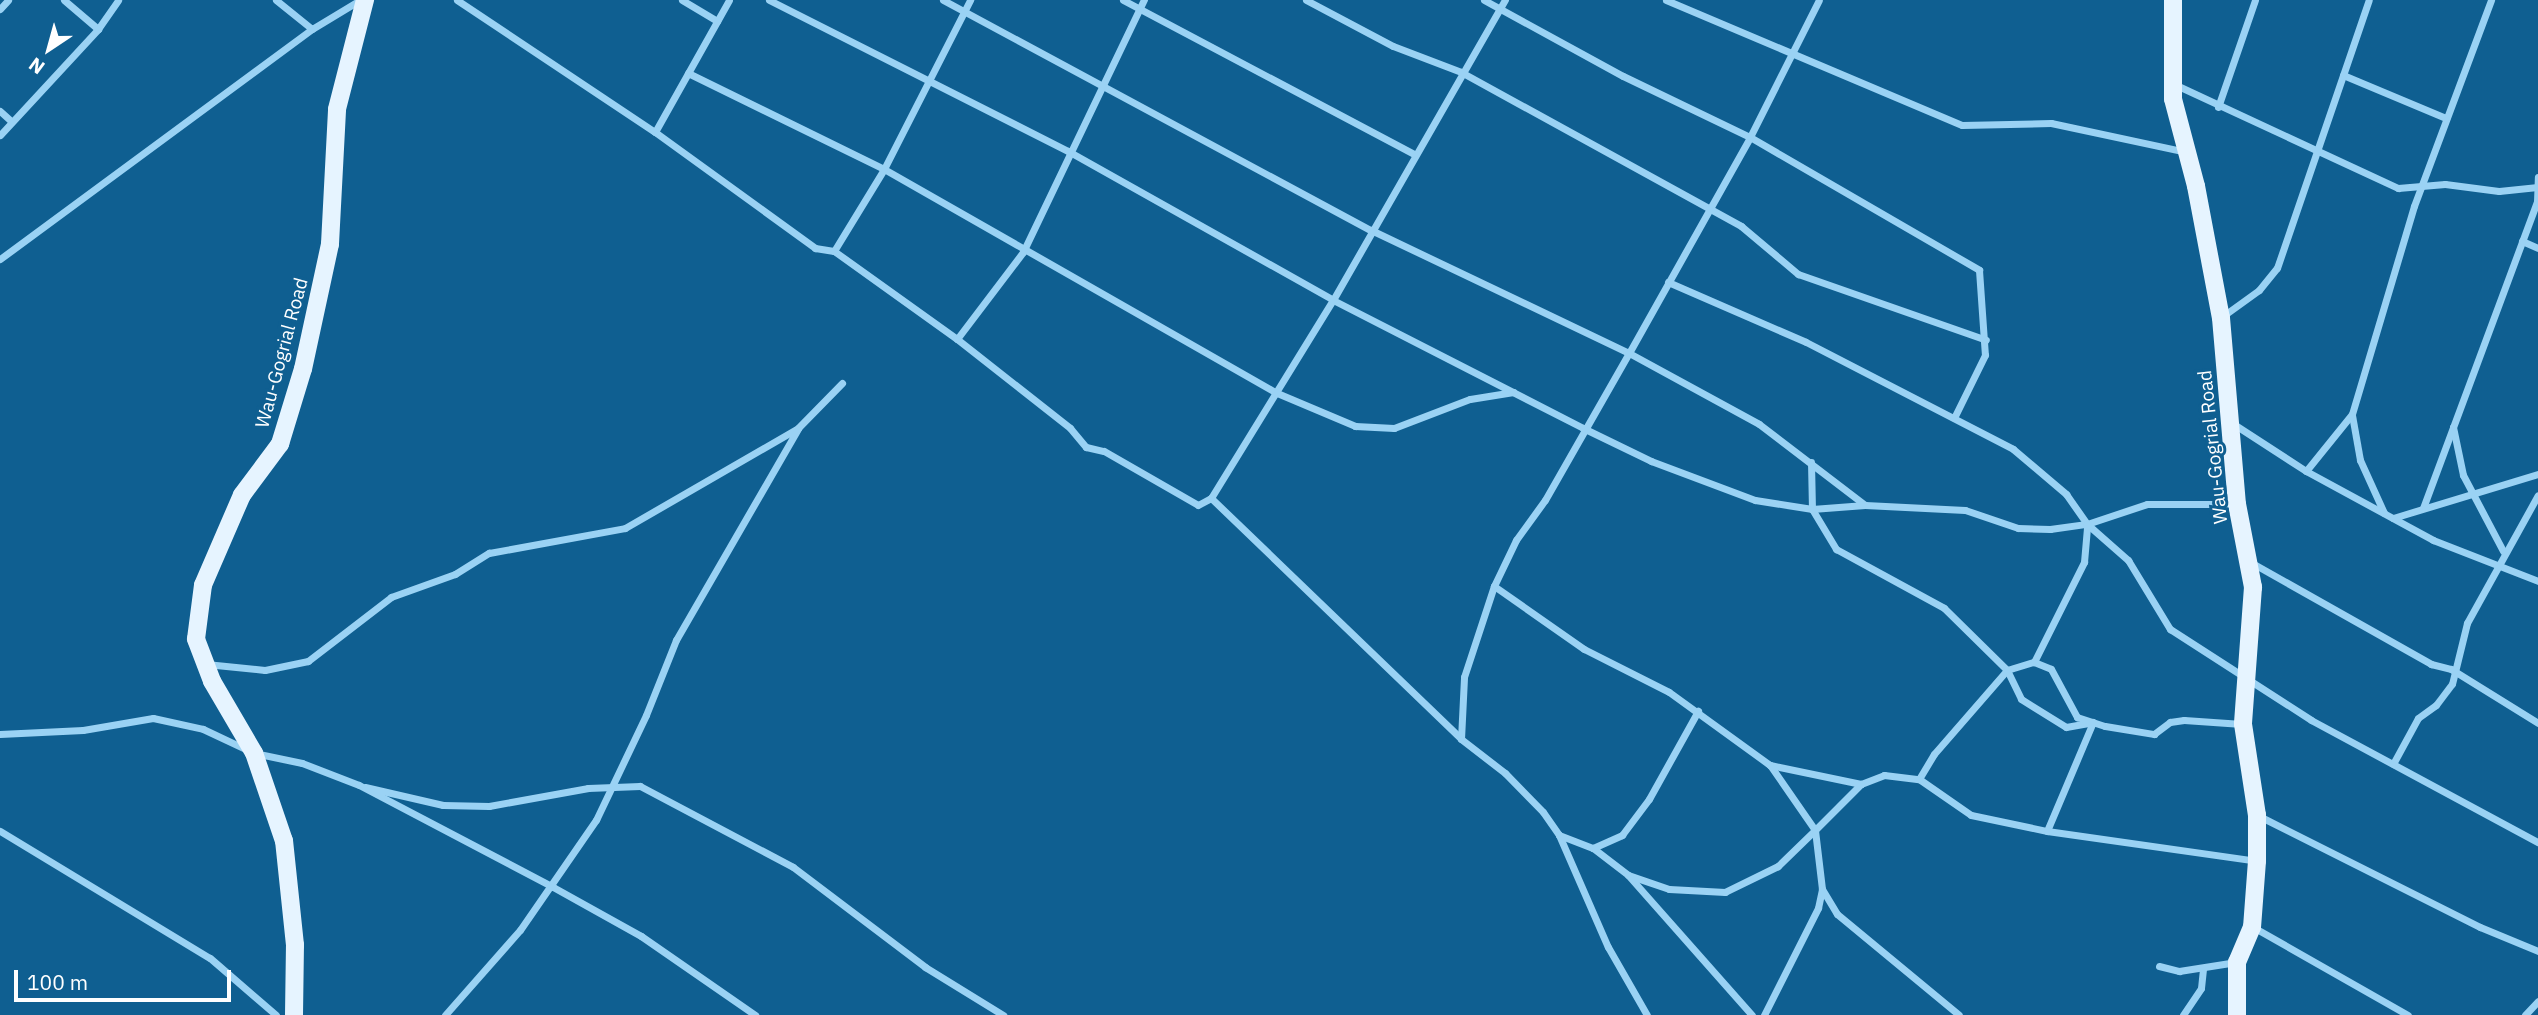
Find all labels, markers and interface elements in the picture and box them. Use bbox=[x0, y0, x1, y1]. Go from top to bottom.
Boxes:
north arrow bbox=[14, 14, 84, 84]
text: N bbox=[24, 52, 49, 80]
street label: Wau-Gogrial Road bbox=[251, 275, 313, 431]
street label: Wau-Gogrial Road bbox=[2194, 369, 2232, 525]
scale bar bbox=[18, 956, 234, 1000]
text: 100 m bbox=[27, 968, 88, 996]

